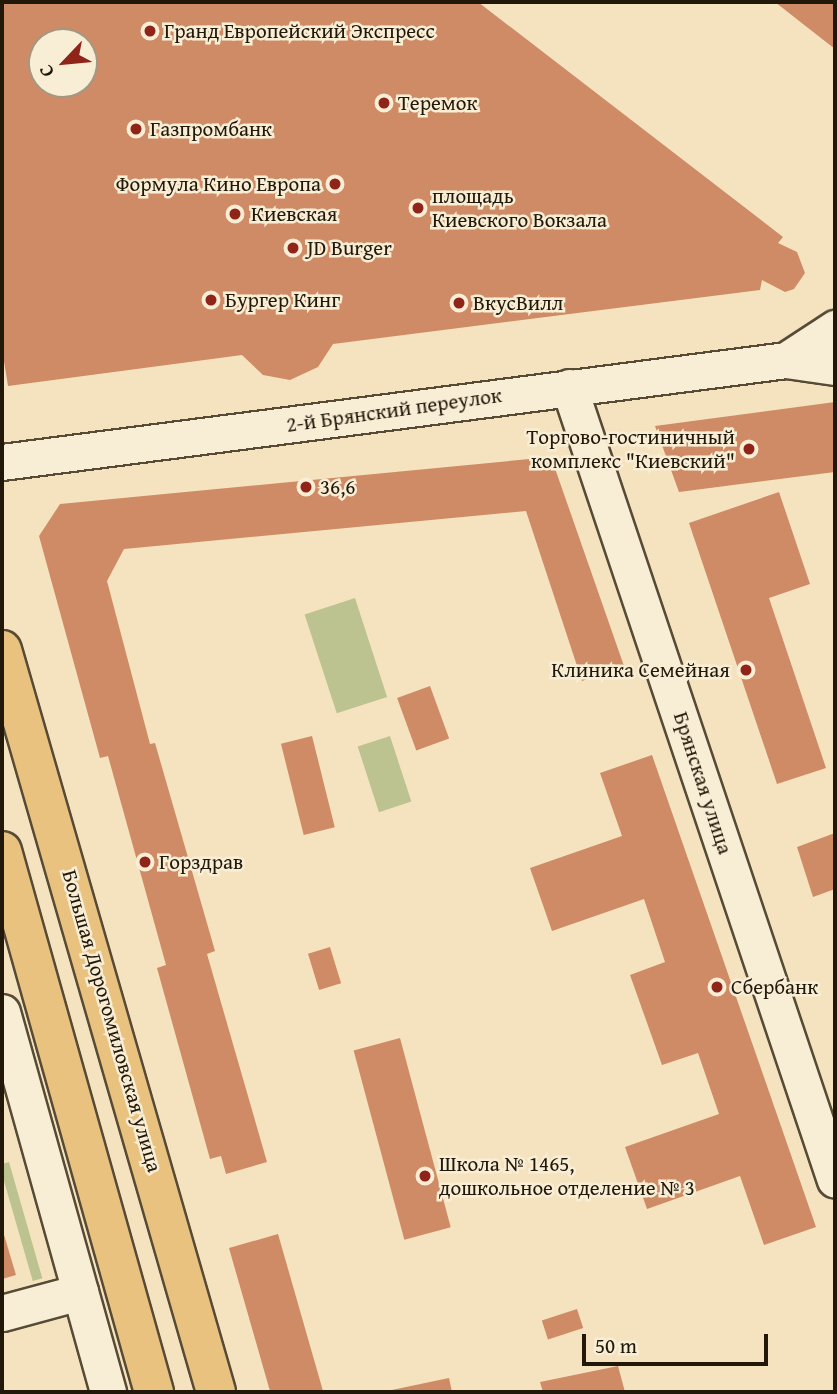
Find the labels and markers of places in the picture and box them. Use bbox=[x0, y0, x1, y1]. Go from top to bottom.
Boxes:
place label: Гранд Европейский Экспресс bbox=[164, 18, 435, 44]
marker: Гранд Европейский Экспресс bbox=[142, 23, 158, 39]
place label: Теремок bbox=[398, 90, 478, 116]
marker: Теремок bbox=[376, 95, 392, 111]
place label: Газпромбанк bbox=[150, 116, 272, 142]
marker: Газпромбанк bbox=[128, 121, 144, 137]
place label: Формула Кино Европа bbox=[116, 171, 321, 197]
marker: Формула Кино Европа bbox=[327, 176, 343, 192]
place label: площадь Киевского Вокзала bbox=[432, 183, 607, 233]
marker: площадь Киевского Вокзала bbox=[410, 200, 426, 216]
place label: Киевская bbox=[251, 201, 337, 227]
marker: Киевская bbox=[225, 204, 245, 224]
place label: JD Burger bbox=[307, 235, 392, 261]
marker: JD Burger bbox=[285, 240, 301, 256]
place label: Бургер Кинг bbox=[225, 287, 340, 313]
place label: ВкусВилл bbox=[473, 290, 563, 316]
marker: Бургер Кинг bbox=[203, 292, 219, 308]
marker: ВкусВилл bbox=[451, 295, 467, 311]
place label: Торгово-гостиничный комплекс "Киевский" bbox=[527, 424, 735, 474]
marker: Торгово-гостиничный комплекс "Киевский" bbox=[741, 441, 757, 457]
place label: 36,6 bbox=[320, 474, 355, 500]
marker: 36,6 bbox=[298, 479, 314, 495]
place label: Клиника Семейная bbox=[551, 657, 730, 683]
marker: Клиника Семейная bbox=[736, 660, 756, 680]
place label: Горздрав bbox=[159, 849, 243, 875]
marker: Горздрав bbox=[137, 854, 153, 870]
place label: Сбербанк bbox=[731, 974, 818, 1000]
marker: Сбербанк bbox=[709, 979, 725, 995]
place label: Школа № 1465, дошкольное отделение № 3 bbox=[439, 1151, 695, 1201]
marker: Школа № 1465, дошкольное отделение № 3 bbox=[417, 1168, 433, 1184]

